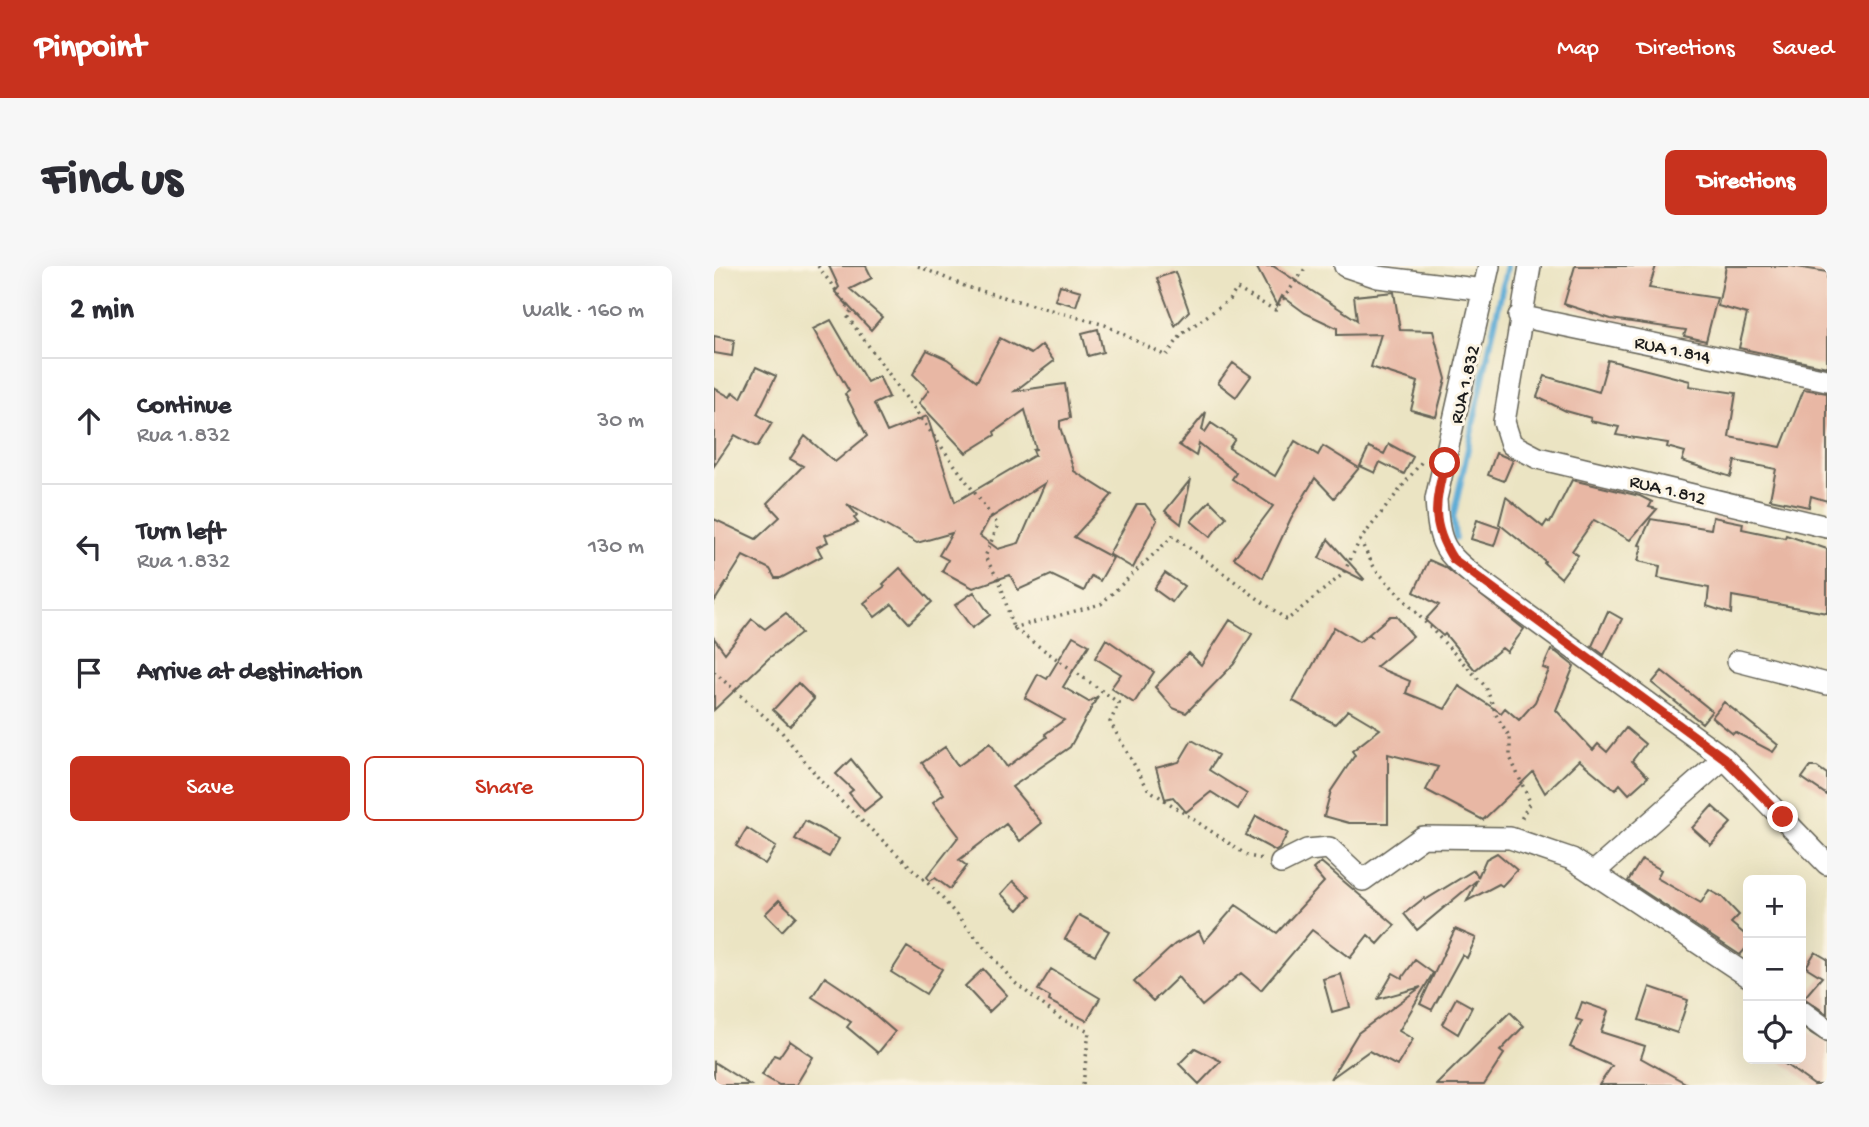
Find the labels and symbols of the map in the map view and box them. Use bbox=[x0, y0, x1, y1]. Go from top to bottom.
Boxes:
street label: RUA 1.814 bbox=[1632, 332, 1712, 371]
street label: RUA 1.832 bbox=[1446, 343, 1487, 426]
route start bbox=[1429, 447, 1460, 478]
street label: RUA 1.812 bbox=[1627, 471, 1708, 512]
route end bbox=[1767, 801, 1798, 832]

